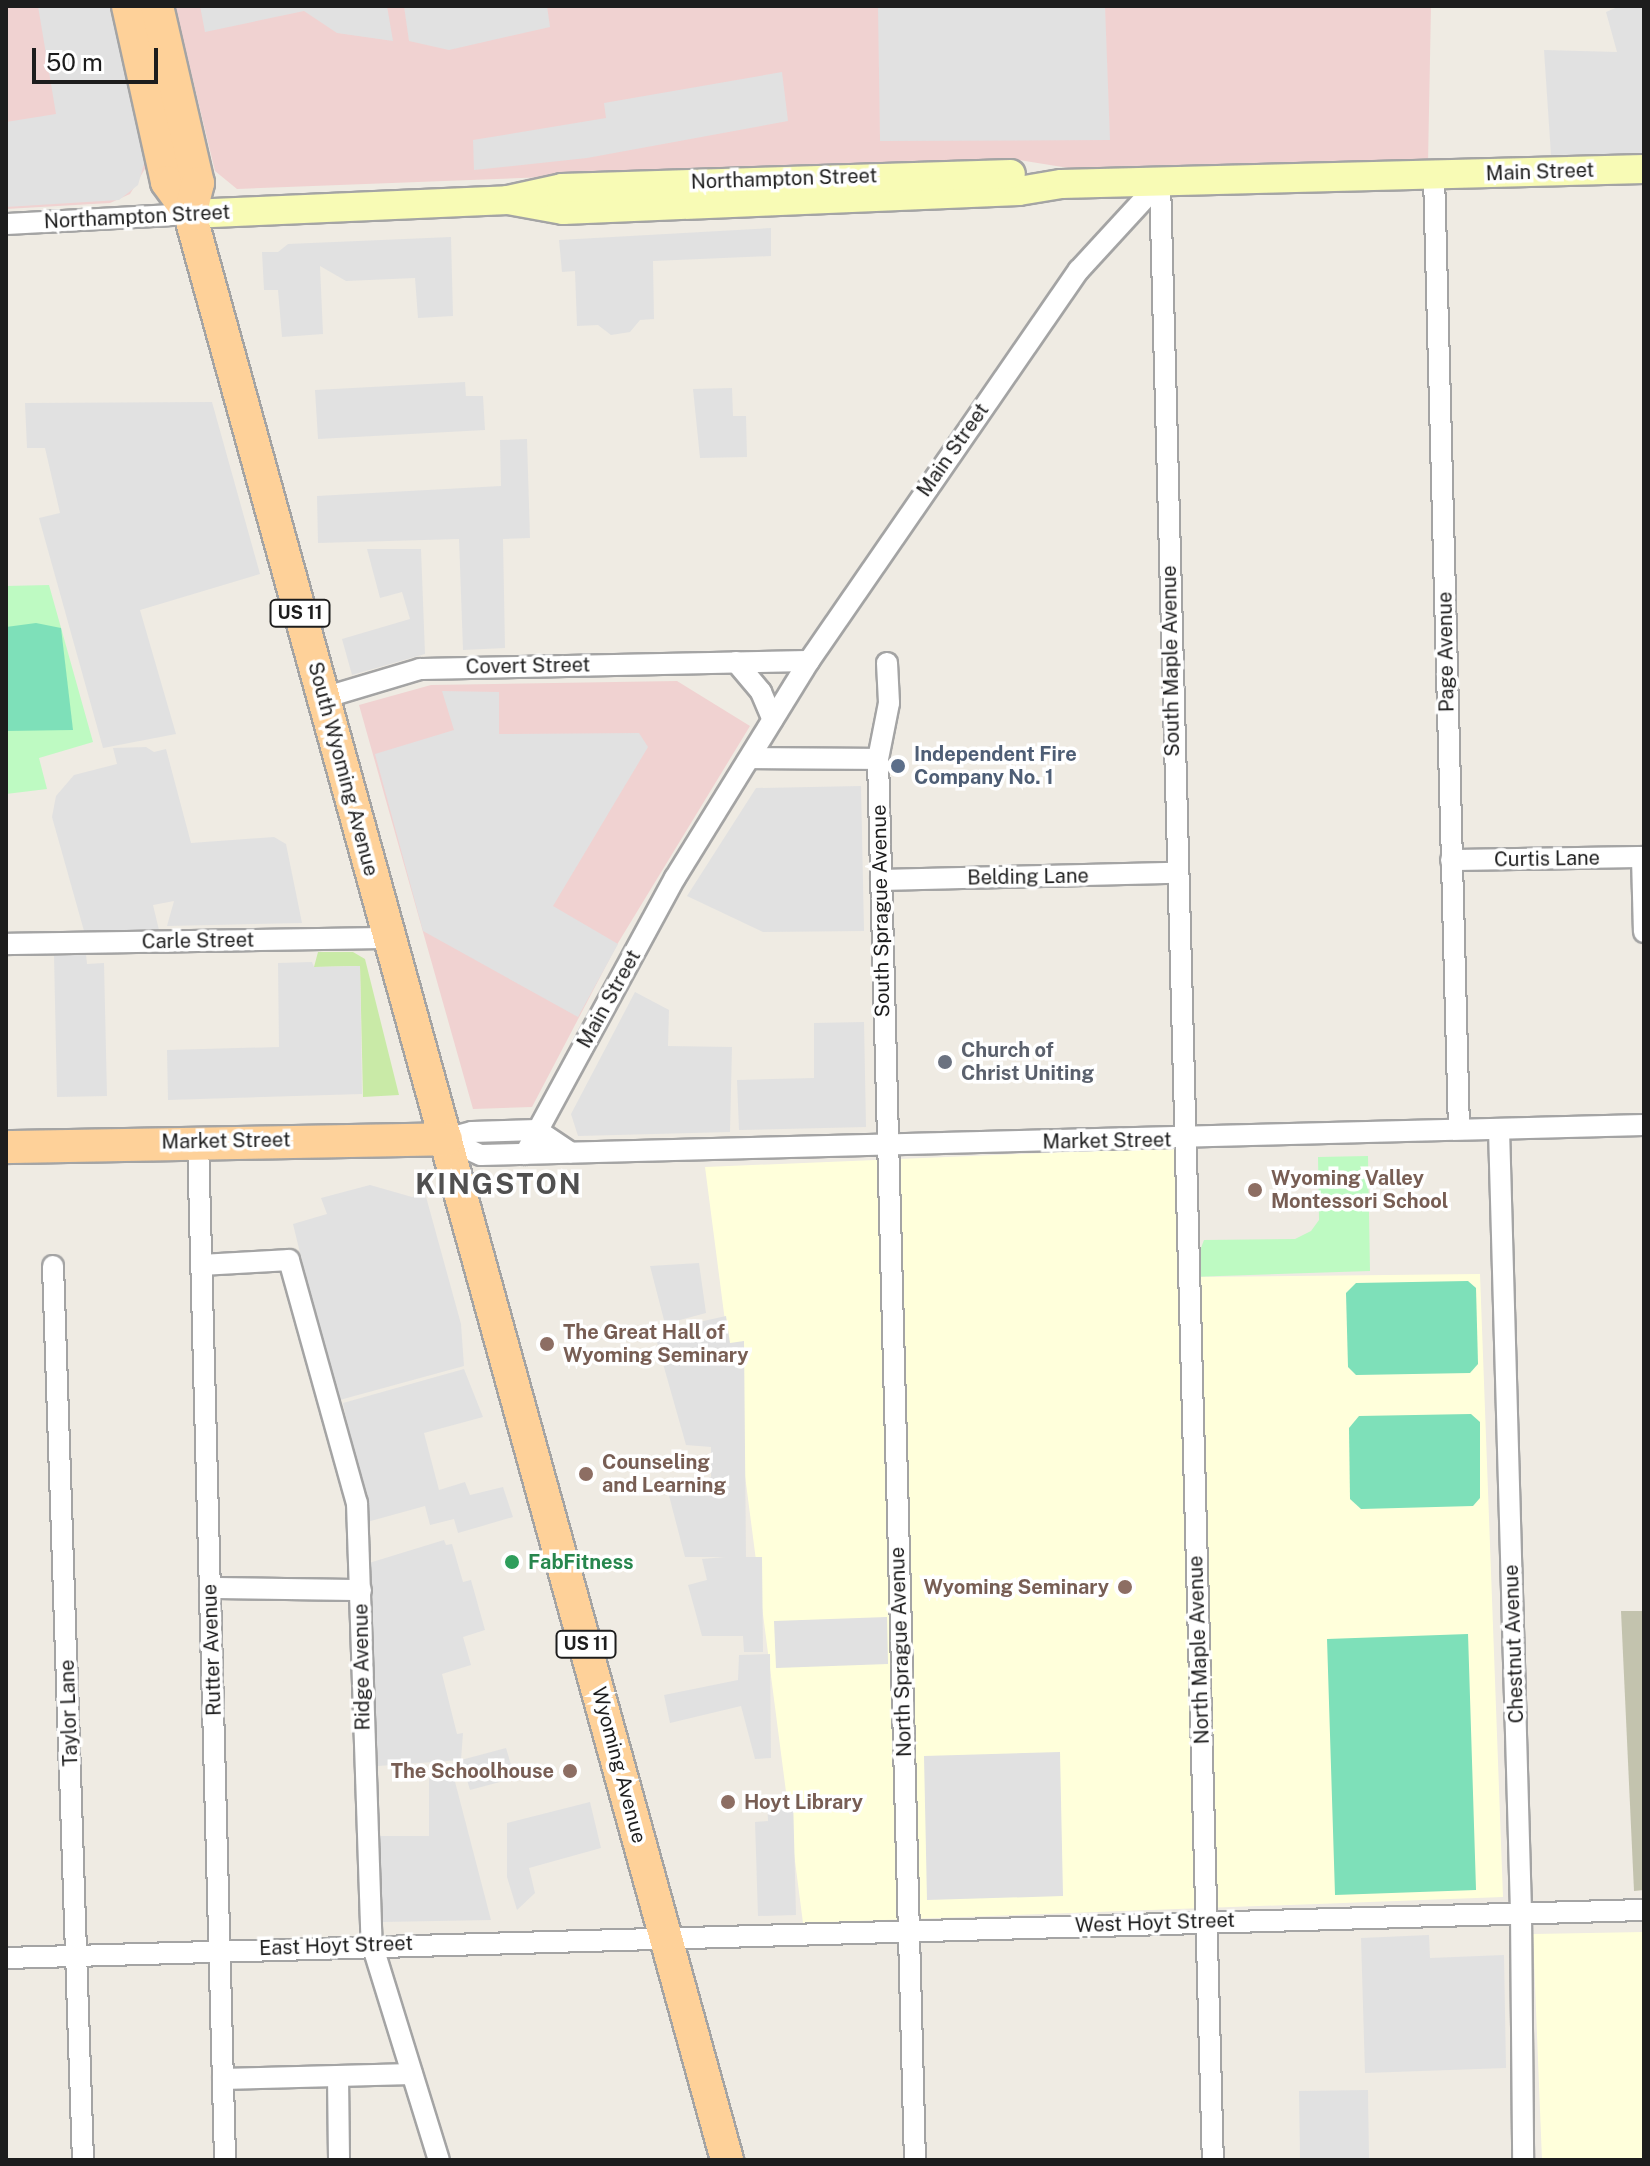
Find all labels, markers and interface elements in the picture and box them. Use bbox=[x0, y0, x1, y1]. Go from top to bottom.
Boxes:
scale bar bbox=[36, 32, 162, 82]
text: 50 m bbox=[46, 48, 103, 76]
street label: Main Street bbox=[1485, 158, 1595, 186]
street label: Northampton Street bbox=[690, 164, 878, 194]
street label: Northampton Street bbox=[43, 200, 231, 234]
street label: Main Street bbox=[912, 399, 994, 501]
street label: South Maple Avenue bbox=[1157, 565, 1185, 757]
street label: Page Avenue bbox=[1433, 591, 1459, 713]
road number: US 11 bbox=[268, 599, 332, 627]
street label: Covert Street bbox=[465, 653, 591, 679]
street label: South Wyoming Avenue bbox=[303, 659, 383, 879]
place label: Independent Fire Company No. 1 bbox=[914, 742, 1077, 789]
marker: Independent Fire Company No. 1 bbox=[889, 757, 907, 775]
street label: South Sprague Avenue bbox=[867, 804, 895, 1018]
street label: Curtis Lane bbox=[1494, 846, 1600, 872]
street label: Belding Lane bbox=[967, 864, 1089, 890]
street label: Carle Street bbox=[141, 928, 255, 954]
street label: Main Street bbox=[572, 946, 646, 1052]
place label: Church of Christ Uniting bbox=[961, 1038, 1094, 1085]
marker: Church of Christ Uniting bbox=[936, 1053, 954, 1071]
street label: Market Street bbox=[161, 1128, 291, 1154]
street label: Market Street bbox=[1042, 1128, 1172, 1154]
place label: Wyoming Valley Montessori School bbox=[1271, 1166, 1448, 1213]
district label: KINGSTON bbox=[415, 1167, 583, 1201]
marker: Wyoming Valley Montessori School bbox=[1246, 1181, 1264, 1199]
place label: The Great Hall of Wyoming Seminary bbox=[563, 1320, 749, 1367]
marker: The Great Hall of Wyoming Seminary bbox=[538, 1335, 556, 1353]
place label: Counseling and Learning bbox=[602, 1450, 726, 1497]
marker: Counseling and Learning bbox=[577, 1465, 595, 1483]
street label: North Sprague Avenue bbox=[885, 1546, 917, 1758]
place label: FabFitness bbox=[528, 1550, 634, 1574]
marker: FabFitness bbox=[503, 1553, 521, 1571]
street label: North Maple Avenue bbox=[1184, 1555, 1214, 1745]
street label: Chestnut Avenue bbox=[1499, 1564, 1529, 1724]
place label: Wyoming Seminary bbox=[923, 1575, 1109, 1599]
marker: Wyoming Seminary bbox=[1116, 1578, 1134, 1596]
street label: Rutter Avenue bbox=[198, 1584, 226, 1716]
street label: Ridge Avenue bbox=[349, 1603, 375, 1731]
road number: US 11 bbox=[554, 1630, 618, 1658]
street label: Taylor Lane bbox=[55, 1659, 83, 1767]
street label: Wyoming Avenue bbox=[587, 1684, 651, 1846]
place label: The Schoolhouse bbox=[391, 1759, 554, 1783]
marker: The Schoolhouse bbox=[561, 1762, 579, 1780]
place label: Hoyt Library bbox=[744, 1790, 863, 1814]
marker: Hoyt Library bbox=[719, 1793, 737, 1811]
street label: West Hoyt Street bbox=[1075, 1908, 1235, 1938]
street label: East Hoyt Street bbox=[259, 1931, 413, 1961]

